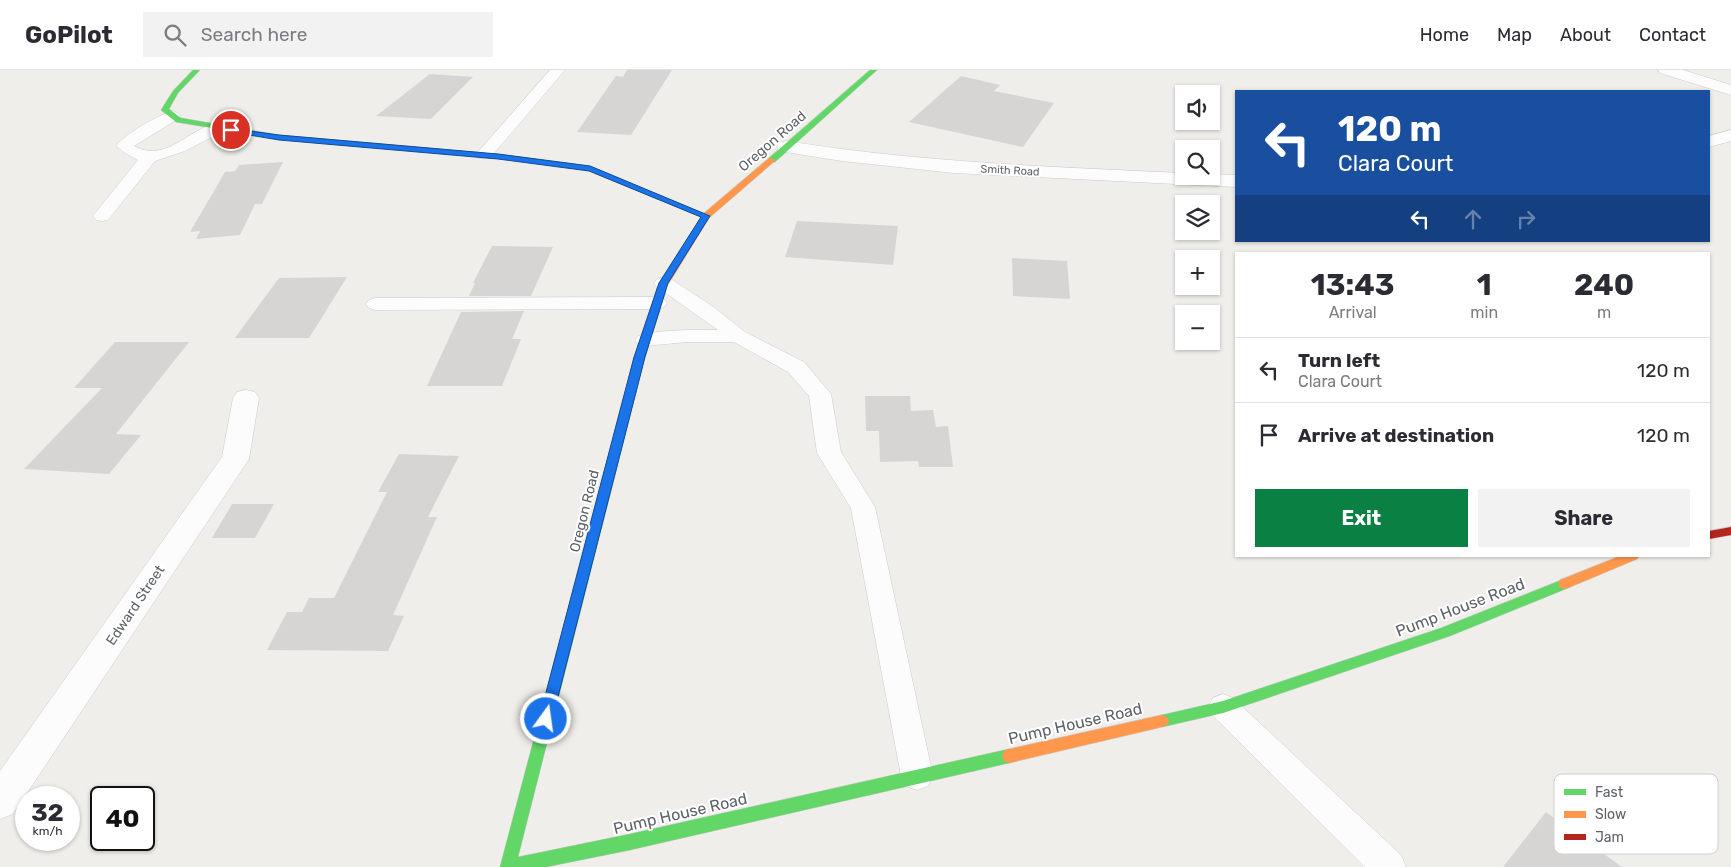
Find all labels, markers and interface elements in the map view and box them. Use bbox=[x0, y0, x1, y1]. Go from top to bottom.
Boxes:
search box bbox=[143, 12, 493, 57]
text: GoPilot bbox=[25, 21, 113, 49]
icon: search bbox=[161, 21, 189, 49]
text: Search here bbox=[201, 23, 307, 46]
text: Home bbox=[1420, 24, 1469, 46]
text: Map bbox=[1497, 24, 1532, 46]
text: About bbox=[1560, 24, 1611, 46]
text: Contact bbox=[1639, 24, 1706, 46]
map controls bbox=[1175, 85, 1220, 350]
button: sound bbox=[1175, 85, 1220, 130]
street label: Oregon Road bbox=[735, 107, 810, 175]
text: 120 m bbox=[1338, 108, 1441, 150]
pin bbox=[210, 109, 252, 151]
icon: left bbox=[1255, 110, 1320, 175]
icon: arrive bbox=[217, 116, 245, 144]
button: search bbox=[1175, 140, 1220, 185]
text: Clara Court bbox=[1338, 150, 1453, 177]
street label: Smith Road bbox=[980, 162, 1040, 179]
button: layers bbox=[1175, 195, 1220, 240]
icon: left bbox=[1406, 205, 1434, 233]
icon: ahead bbox=[1459, 205, 1487, 233]
icon: right bbox=[1512, 205, 1540, 233]
button: + bbox=[1175, 250, 1220, 295]
text: 13:43 bbox=[1311, 267, 1395, 303]
text: 1 bbox=[1477, 267, 1492, 303]
text: 240 bbox=[1574, 267, 1634, 303]
text: Arrival bbox=[1329, 303, 1377, 322]
text: min bbox=[1470, 303, 1498, 322]
text: m bbox=[1597, 303, 1611, 322]
button: − bbox=[1175, 305, 1220, 350]
text: Turn left bbox=[1298, 349, 1380, 372]
icon: left bbox=[1255, 356, 1283, 384]
text: 120 m bbox=[1637, 359, 1690, 382]
text: Clara Court bbox=[1298, 372, 1382, 391]
icon: arrive bbox=[1255, 421, 1283, 449]
text: Arrive at destination bbox=[1298, 424, 1494, 447]
text: 120 m bbox=[1637, 424, 1690, 447]
street label: Oregon Road bbox=[566, 468, 603, 554]
button: Exit bbox=[1255, 489, 1468, 547]
button: Share bbox=[1478, 489, 1690, 547]
street label: Edward Street bbox=[102, 562, 169, 649]
street label: Pump House Road bbox=[1393, 574, 1527, 641]
position arrow bbox=[519, 692, 571, 744]
street label: Pump House Road bbox=[1006, 699, 1144, 748]
legend bbox=[1554, 774, 1718, 854]
text: Fast bbox=[1595, 784, 1624, 801]
speed limit sign: 40 bbox=[90, 786, 155, 851]
street label: Pump House Road bbox=[611, 789, 749, 838]
text: 32 bbox=[31, 798, 64, 827]
text: Slow bbox=[1595, 806, 1626, 823]
text: km/h bbox=[33, 824, 62, 838]
text: Jam bbox=[1595, 829, 1624, 846]

